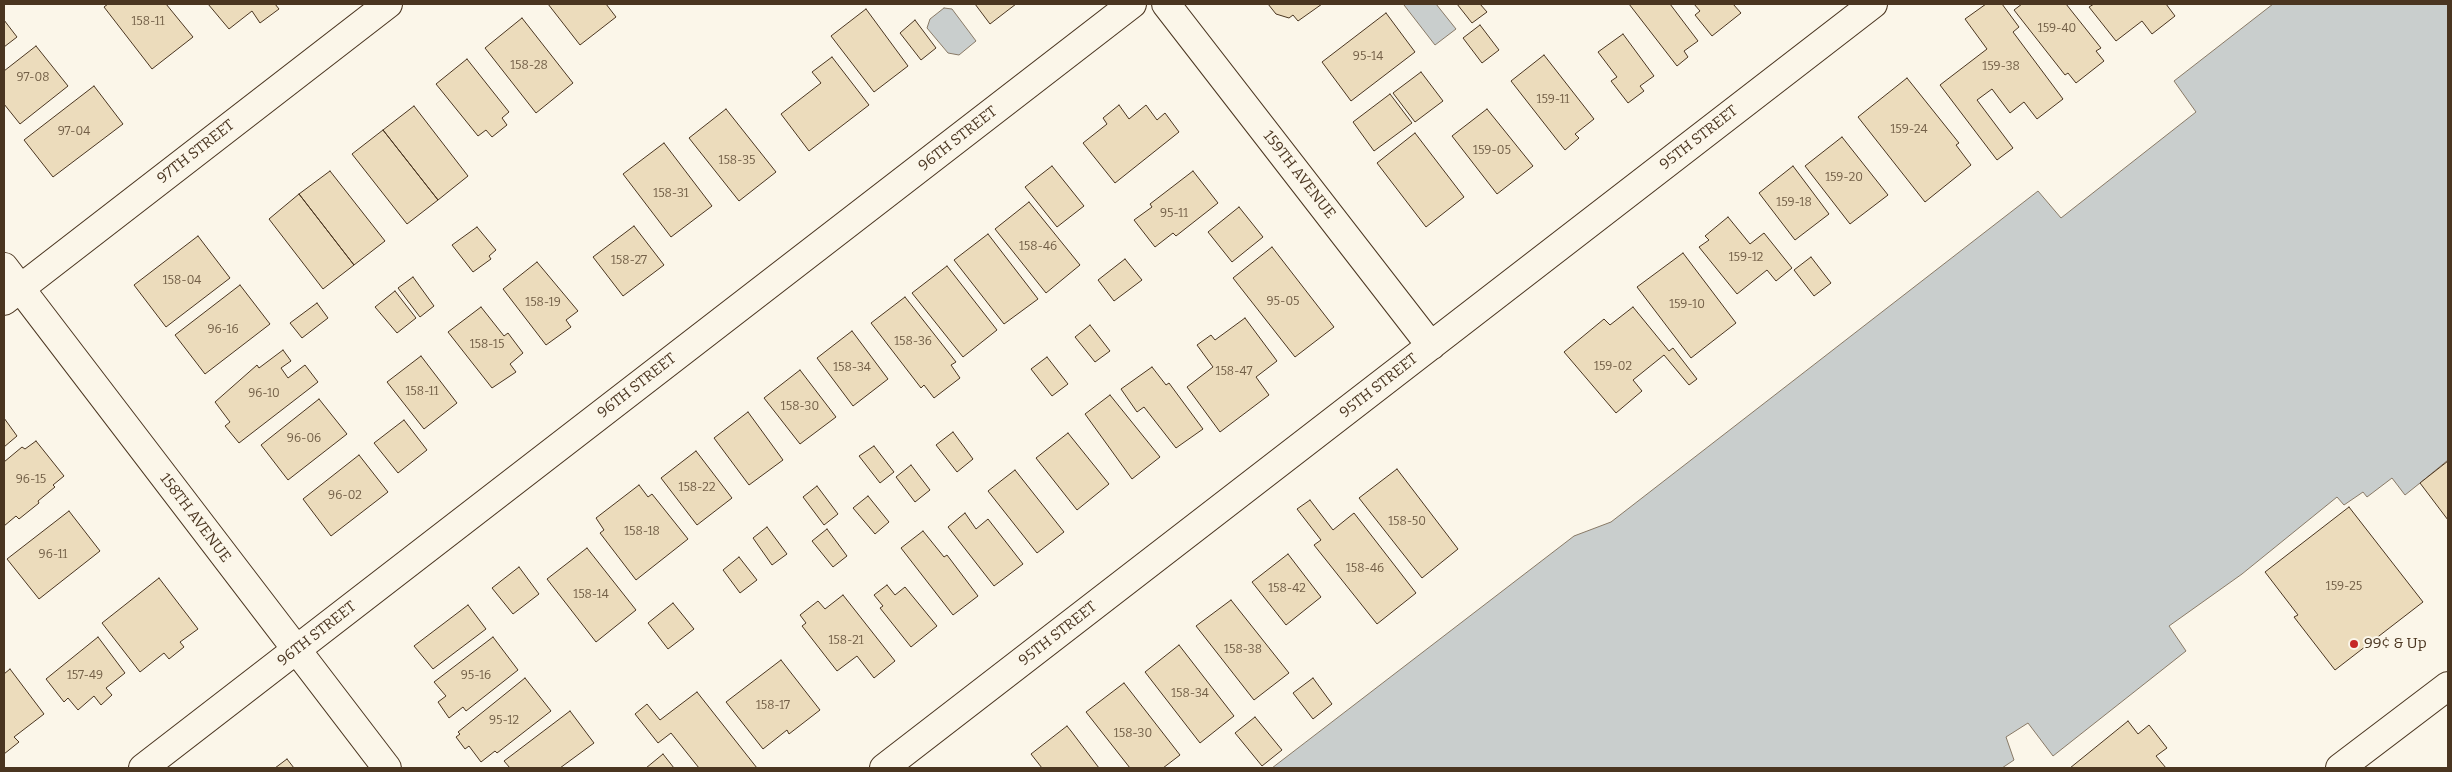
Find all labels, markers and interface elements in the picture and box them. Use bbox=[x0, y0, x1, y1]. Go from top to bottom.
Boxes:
house number: 158-11 bbox=[131, 15, 165, 29]
house number: 159-40 bbox=[2038, 22, 2076, 36]
house number: 95-14 bbox=[1353, 50, 1383, 64]
house number: 158-28 bbox=[510, 59, 548, 73]
house number: 159-38 bbox=[1982, 60, 2020, 74]
house number: 97-08 bbox=[17, 71, 49, 85]
house number: 159-11 bbox=[1537, 93, 1569, 107]
street label: 95TH STREET bbox=[1657, 102, 1741, 174]
street label: 96TH STREET bbox=[915, 103, 1001, 175]
street label: 97TH STREET bbox=[154, 116, 238, 188]
house number: 159-24 bbox=[1890, 123, 1928, 137]
house number: 97-04 bbox=[58, 125, 90, 139]
street label: 159TH AVENUE bbox=[1259, 127, 1339, 223]
house number: 159-05 bbox=[1473, 144, 1511, 158]
house number: 158-35 bbox=[719, 154, 755, 168]
house number: 159-20 bbox=[1825, 171, 1863, 185]
house number: 158-31 bbox=[653, 187, 689, 201]
house number: 159-18 bbox=[1776, 196, 1812, 210]
house number: 95-11 bbox=[1160, 207, 1188, 221]
house number: 158-46 bbox=[1019, 240, 1057, 254]
house number: 159-12 bbox=[1729, 251, 1763, 265]
house number: 158-27 bbox=[611, 254, 647, 268]
house number: 158-04 bbox=[163, 274, 201, 288]
house number: 95-05 bbox=[1266, 295, 1300, 309]
house number: 158-19 bbox=[525, 296, 561, 310]
house number: 159-10 bbox=[1669, 298, 1705, 312]
house number: 96-16 bbox=[208, 323, 238, 337]
house number: 158-36 bbox=[894, 335, 932, 349]
house number: 158-15 bbox=[470, 338, 504, 352]
street label: 96TH STREET bbox=[594, 350, 680, 422]
street label: 95TH STREET bbox=[1337, 350, 1421, 422]
house number: 159-02 bbox=[1594, 360, 1632, 374]
house number: 158-34 bbox=[833, 361, 871, 375]
house number: 158-47 bbox=[1216, 365, 1252, 379]
house number: 158-11 bbox=[405, 385, 439, 399]
house number: 96-10 bbox=[248, 387, 280, 401]
house number: 158-30 bbox=[781, 400, 819, 414]
house number: 96-06 bbox=[287, 432, 321, 446]
street label: 158TH AVENUE bbox=[156, 470, 234, 566]
house number: 96-15 bbox=[16, 473, 46, 487]
house number: 158-22 bbox=[679, 481, 715, 495]
house number: 96-02 bbox=[328, 489, 362, 503]
house number: 158-50 bbox=[1388, 515, 1426, 529]
house number: 158-18 bbox=[624, 525, 660, 539]
house number: 96-11 bbox=[39, 548, 67, 562]
house number: 158-46 bbox=[1346, 562, 1384, 576]
house number: 159-25 bbox=[2326, 580, 2362, 594]
house number: 158-42 bbox=[1268, 582, 1306, 596]
house number: 158-14 bbox=[573, 588, 609, 602]
street label: 96TH STREET bbox=[274, 598, 360, 670]
street label: 95TH STREET bbox=[1016, 598, 1100, 670]
house number: 158-21 bbox=[828, 634, 864, 648]
place label: 99¢ & Up bbox=[2364, 635, 2427, 653]
marker: 99¢ & Up bbox=[2348, 638, 2360, 650]
house number: 158-38 bbox=[1224, 643, 1262, 657]
house number: 157-49 bbox=[67, 669, 103, 683]
house number: 95-16 bbox=[461, 669, 491, 683]
house number: 158-34 bbox=[1171, 687, 1209, 701]
house number: 158-17 bbox=[756, 699, 790, 713]
house number: 95-12 bbox=[489, 714, 519, 728]
house number: 158-30 bbox=[1114, 727, 1152, 741]

